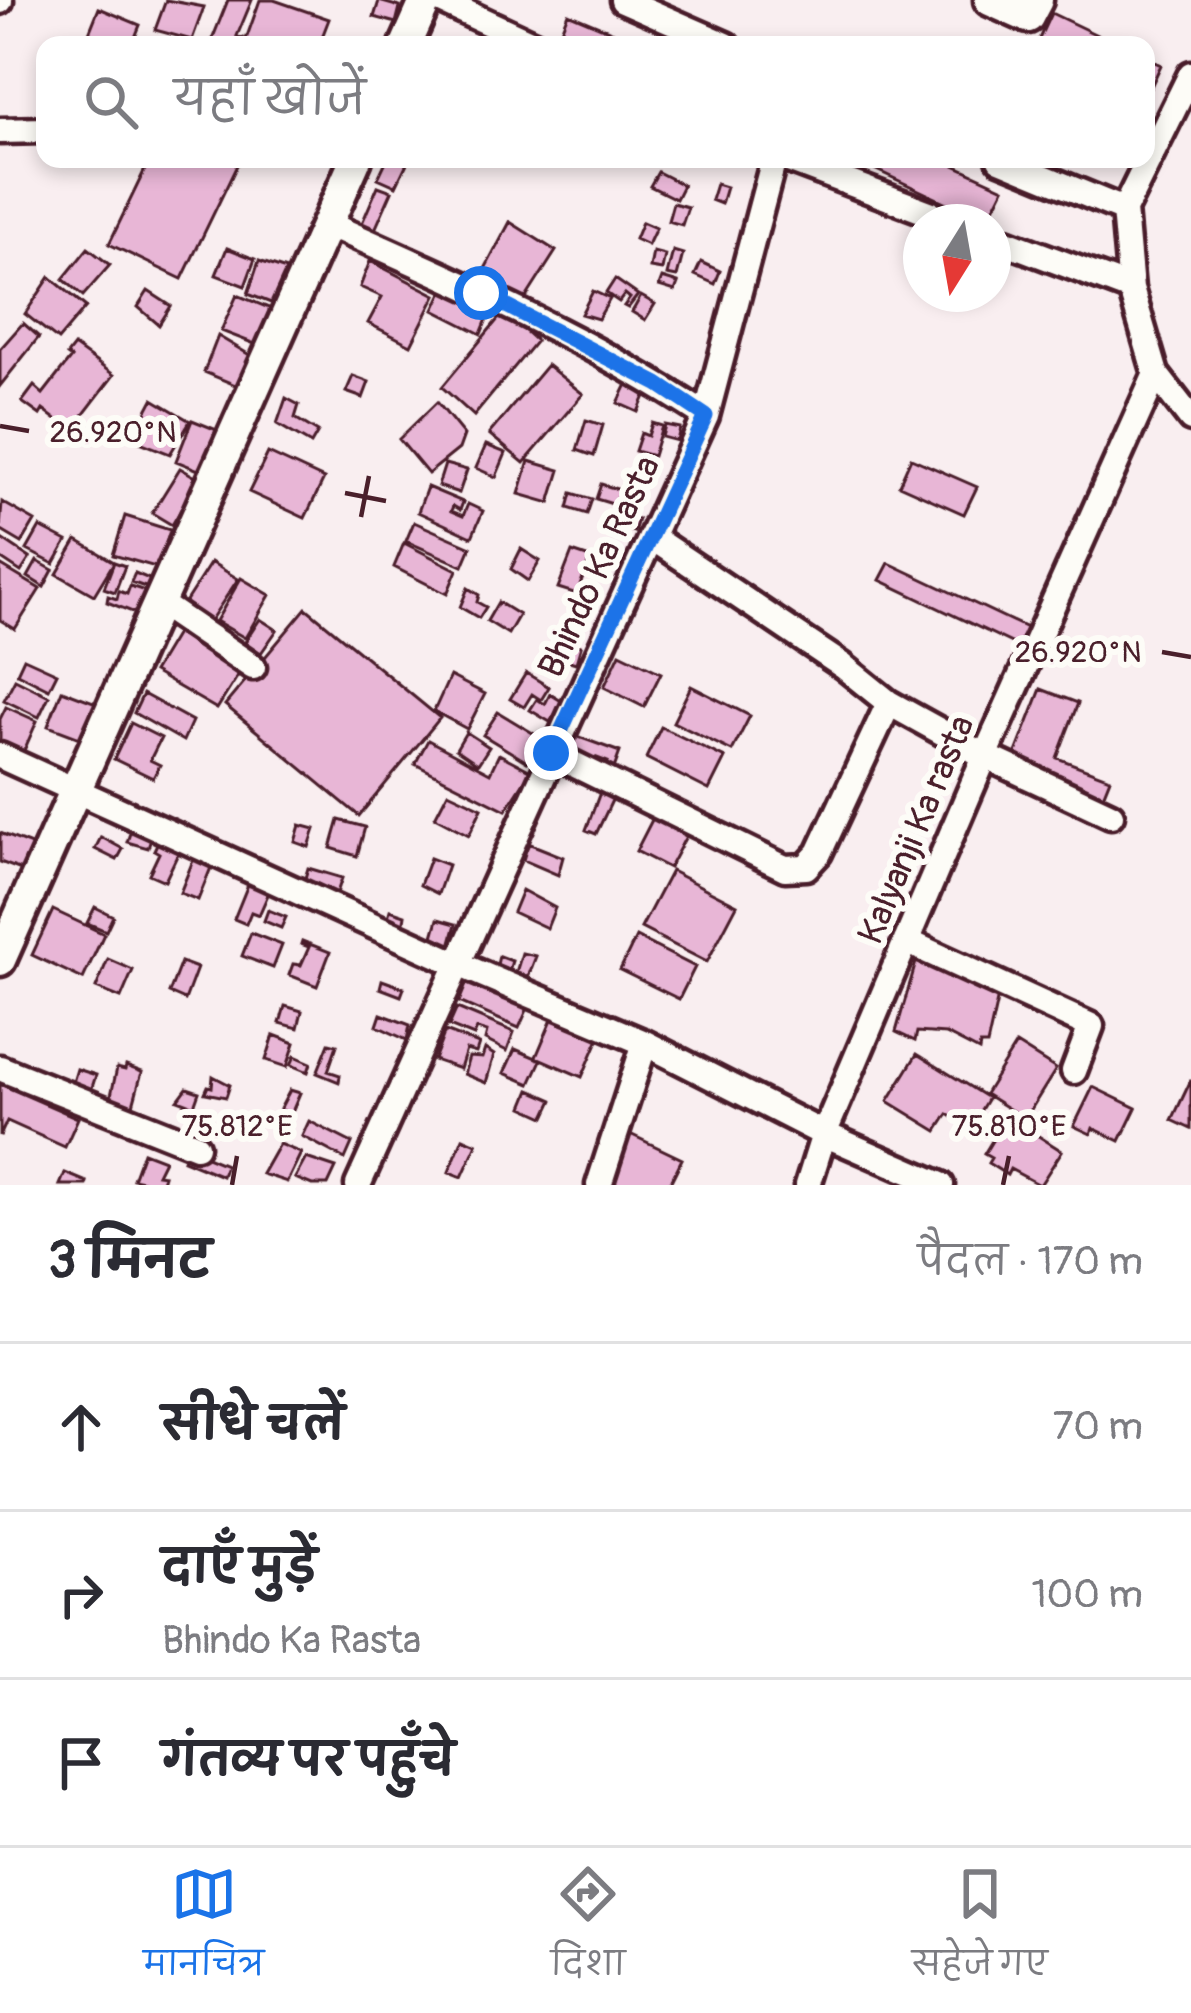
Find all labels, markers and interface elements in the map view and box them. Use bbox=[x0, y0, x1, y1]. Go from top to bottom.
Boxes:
search box bbox=[36, 36, 1155, 168]
icon: search bbox=[78, 69, 144, 135]
text: यहाँ खोजें bbox=[174, 72, 366, 128]
north arrow bbox=[903, 204, 1011, 312]
route start bbox=[454, 266, 508, 320]
text: 26.920°N bbox=[50, 414, 176, 451]
street label: Bhindo Ka Rasta bbox=[528, 449, 670, 685]
text: 26.920°N bbox=[1015, 634, 1141, 671]
street label: Kalyanji Ka rasta bbox=[848, 708, 985, 951]
route end bbox=[524, 726, 578, 780]
text: 75.812°E bbox=[181, 1108, 293, 1145]
text: 75.810°E bbox=[952, 1108, 1066, 1145]
text: 3 मिनट bbox=[48, 1229, 211, 1293]
text: पैदल · 170 m bbox=[918, 1237, 1143, 1286]
icon: ahead bbox=[48, 1394, 114, 1460]
text: सीधे चलें bbox=[162, 1397, 344, 1453]
text: 70 m bbox=[1053, 1402, 1143, 1451]
text: दाएँ मुड़ें bbox=[162, 1540, 317, 1596]
icon: right bbox=[48, 1562, 114, 1628]
text: 100 m bbox=[1031, 1570, 1143, 1619]
text: Bhindo Ka Rasta bbox=[162, 1616, 421, 1665]
icon: arrive bbox=[48, 1730, 114, 1796]
text: गंतव्य पर पहुँचे bbox=[162, 1733, 455, 1789]
tab: मानचित्र bbox=[143, 1861, 264, 2000]
tab: दिशा bbox=[551, 1861, 626, 2000]
tab: सहेजे गए bbox=[912, 1861, 1048, 2000]

